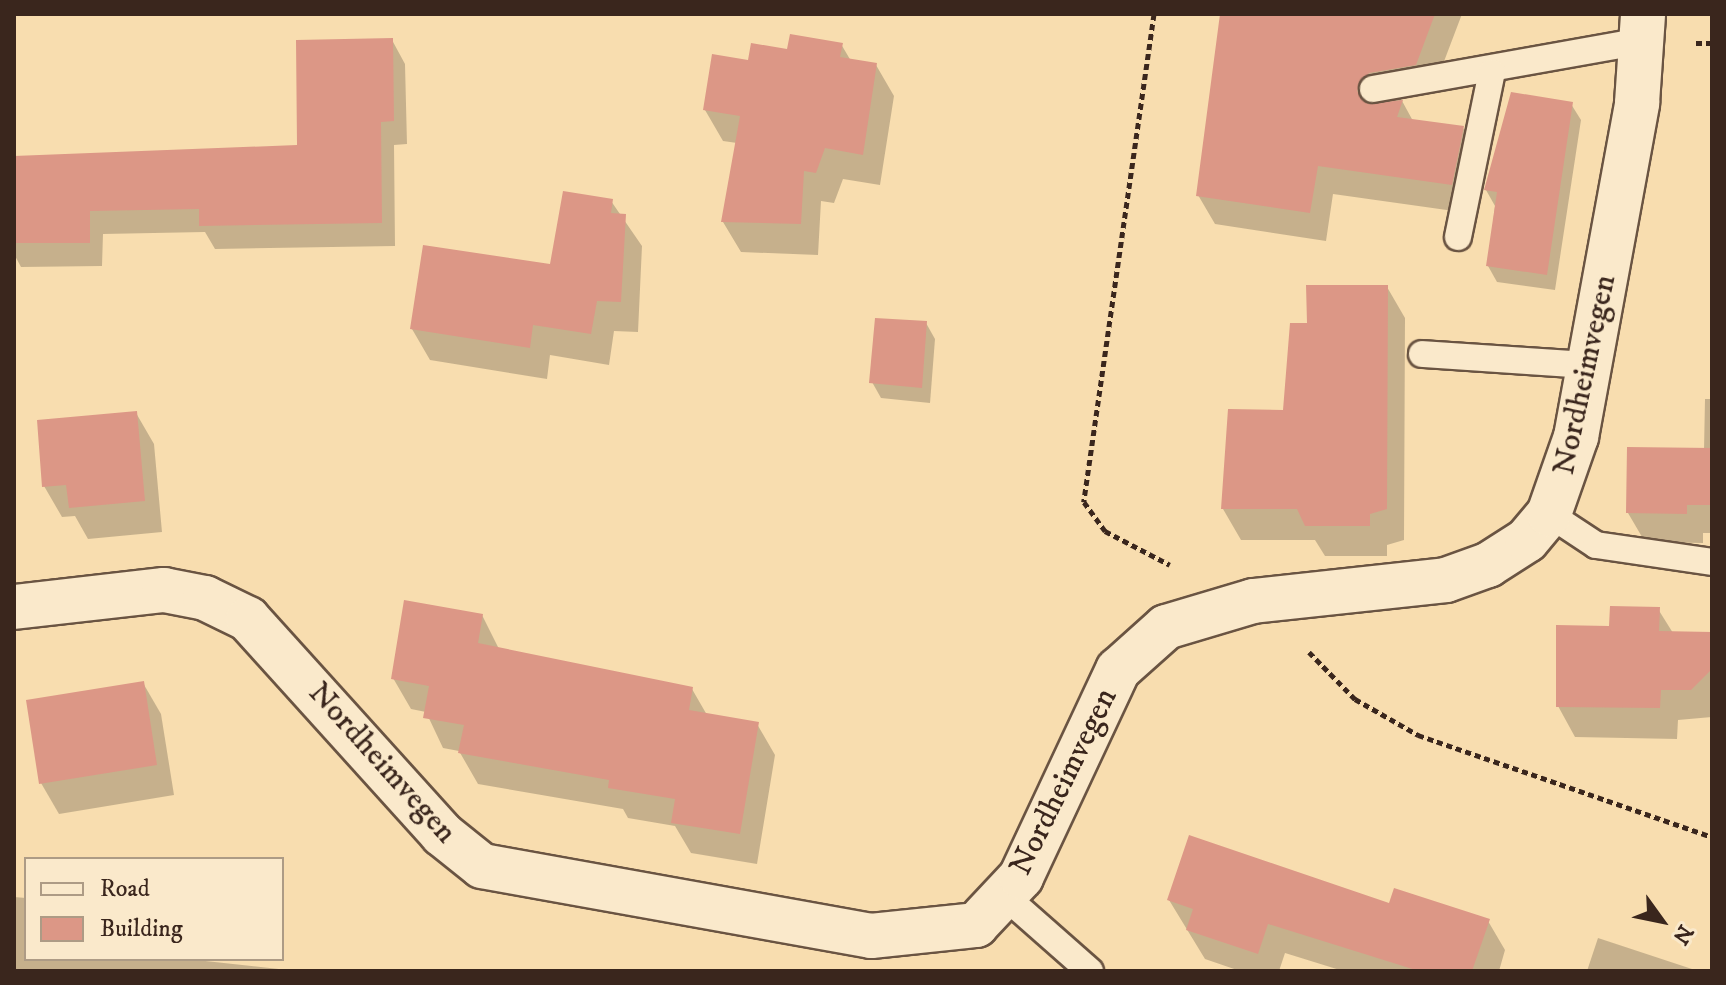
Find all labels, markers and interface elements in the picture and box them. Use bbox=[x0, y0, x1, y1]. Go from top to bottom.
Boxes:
street label: Nordheimvegen bbox=[1545, 271, 1625, 479]
street label: Nordheimvegen bbox=[300, 674, 464, 852]
street label: Nordheimvegen bbox=[1002, 682, 1126, 882]
legend bbox=[24, 857, 284, 961]
text: Road bbox=[100, 874, 150, 904]
north arrow bbox=[1622, 881, 1702, 961]
text: Building bbox=[100, 914, 183, 944]
text: N bbox=[1666, 919, 1699, 949]

